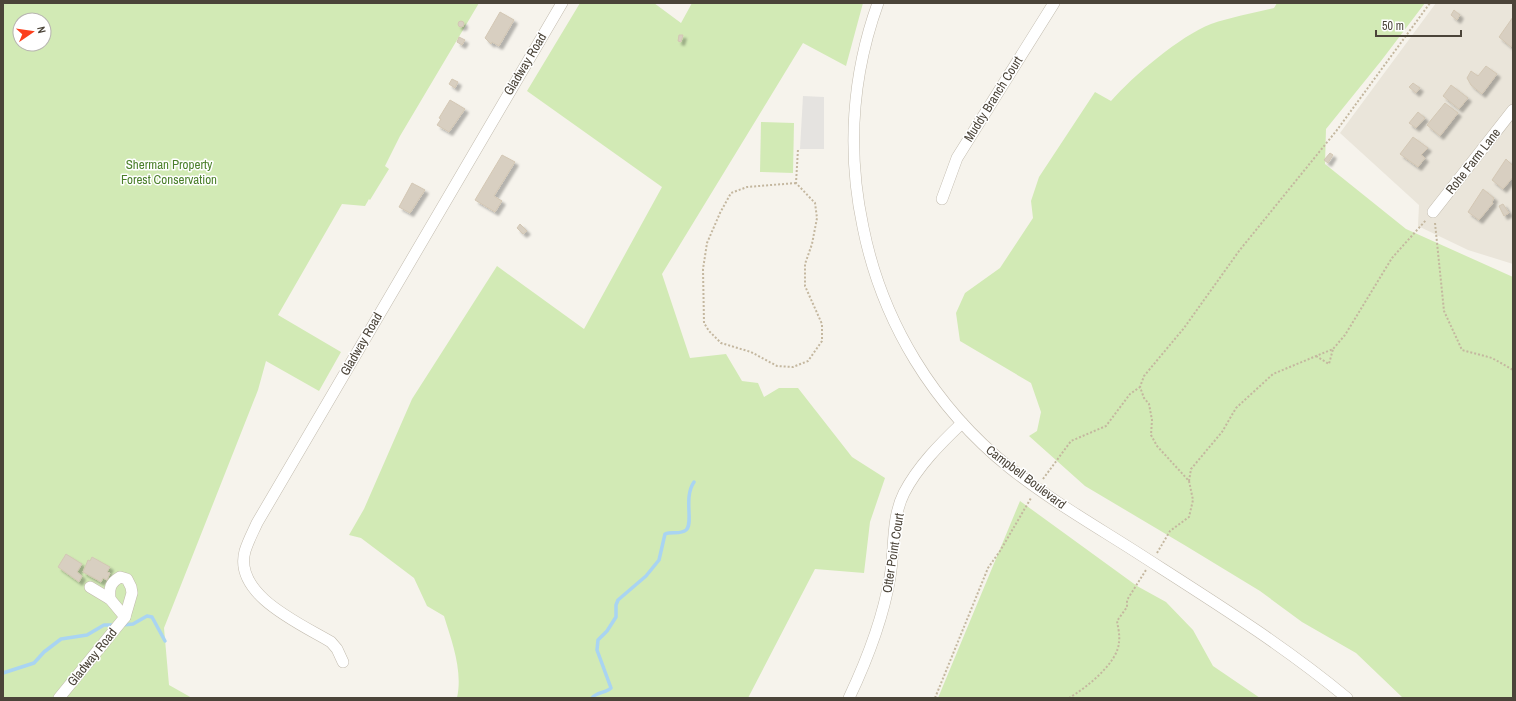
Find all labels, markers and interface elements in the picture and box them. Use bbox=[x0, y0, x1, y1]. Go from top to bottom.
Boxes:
north arrow bbox=[12, 12, 52, 52]
scale bar bbox=[1376, 12, 1461, 38]
text: 50 m bbox=[1382, 18, 1404, 34]
text: N bbox=[34, 25, 49, 34]
street label: Gladway Road bbox=[500, 30, 550, 98]
street label: Muddy Branch Court bbox=[960, 53, 1026, 145]
street label: Rohe Farm Lane bbox=[1442, 124, 1504, 198]
park label: Sherman Property Forest Conservation bbox=[121, 156, 217, 188]
street label: Gladway Road bbox=[336, 309, 386, 379]
street label: Campbell Boulevard bbox=[983, 441, 1069, 513]
street label: Otter Point Court bbox=[878, 512, 908, 594]
street label: Gladway Road bbox=[63, 624, 121, 690]

